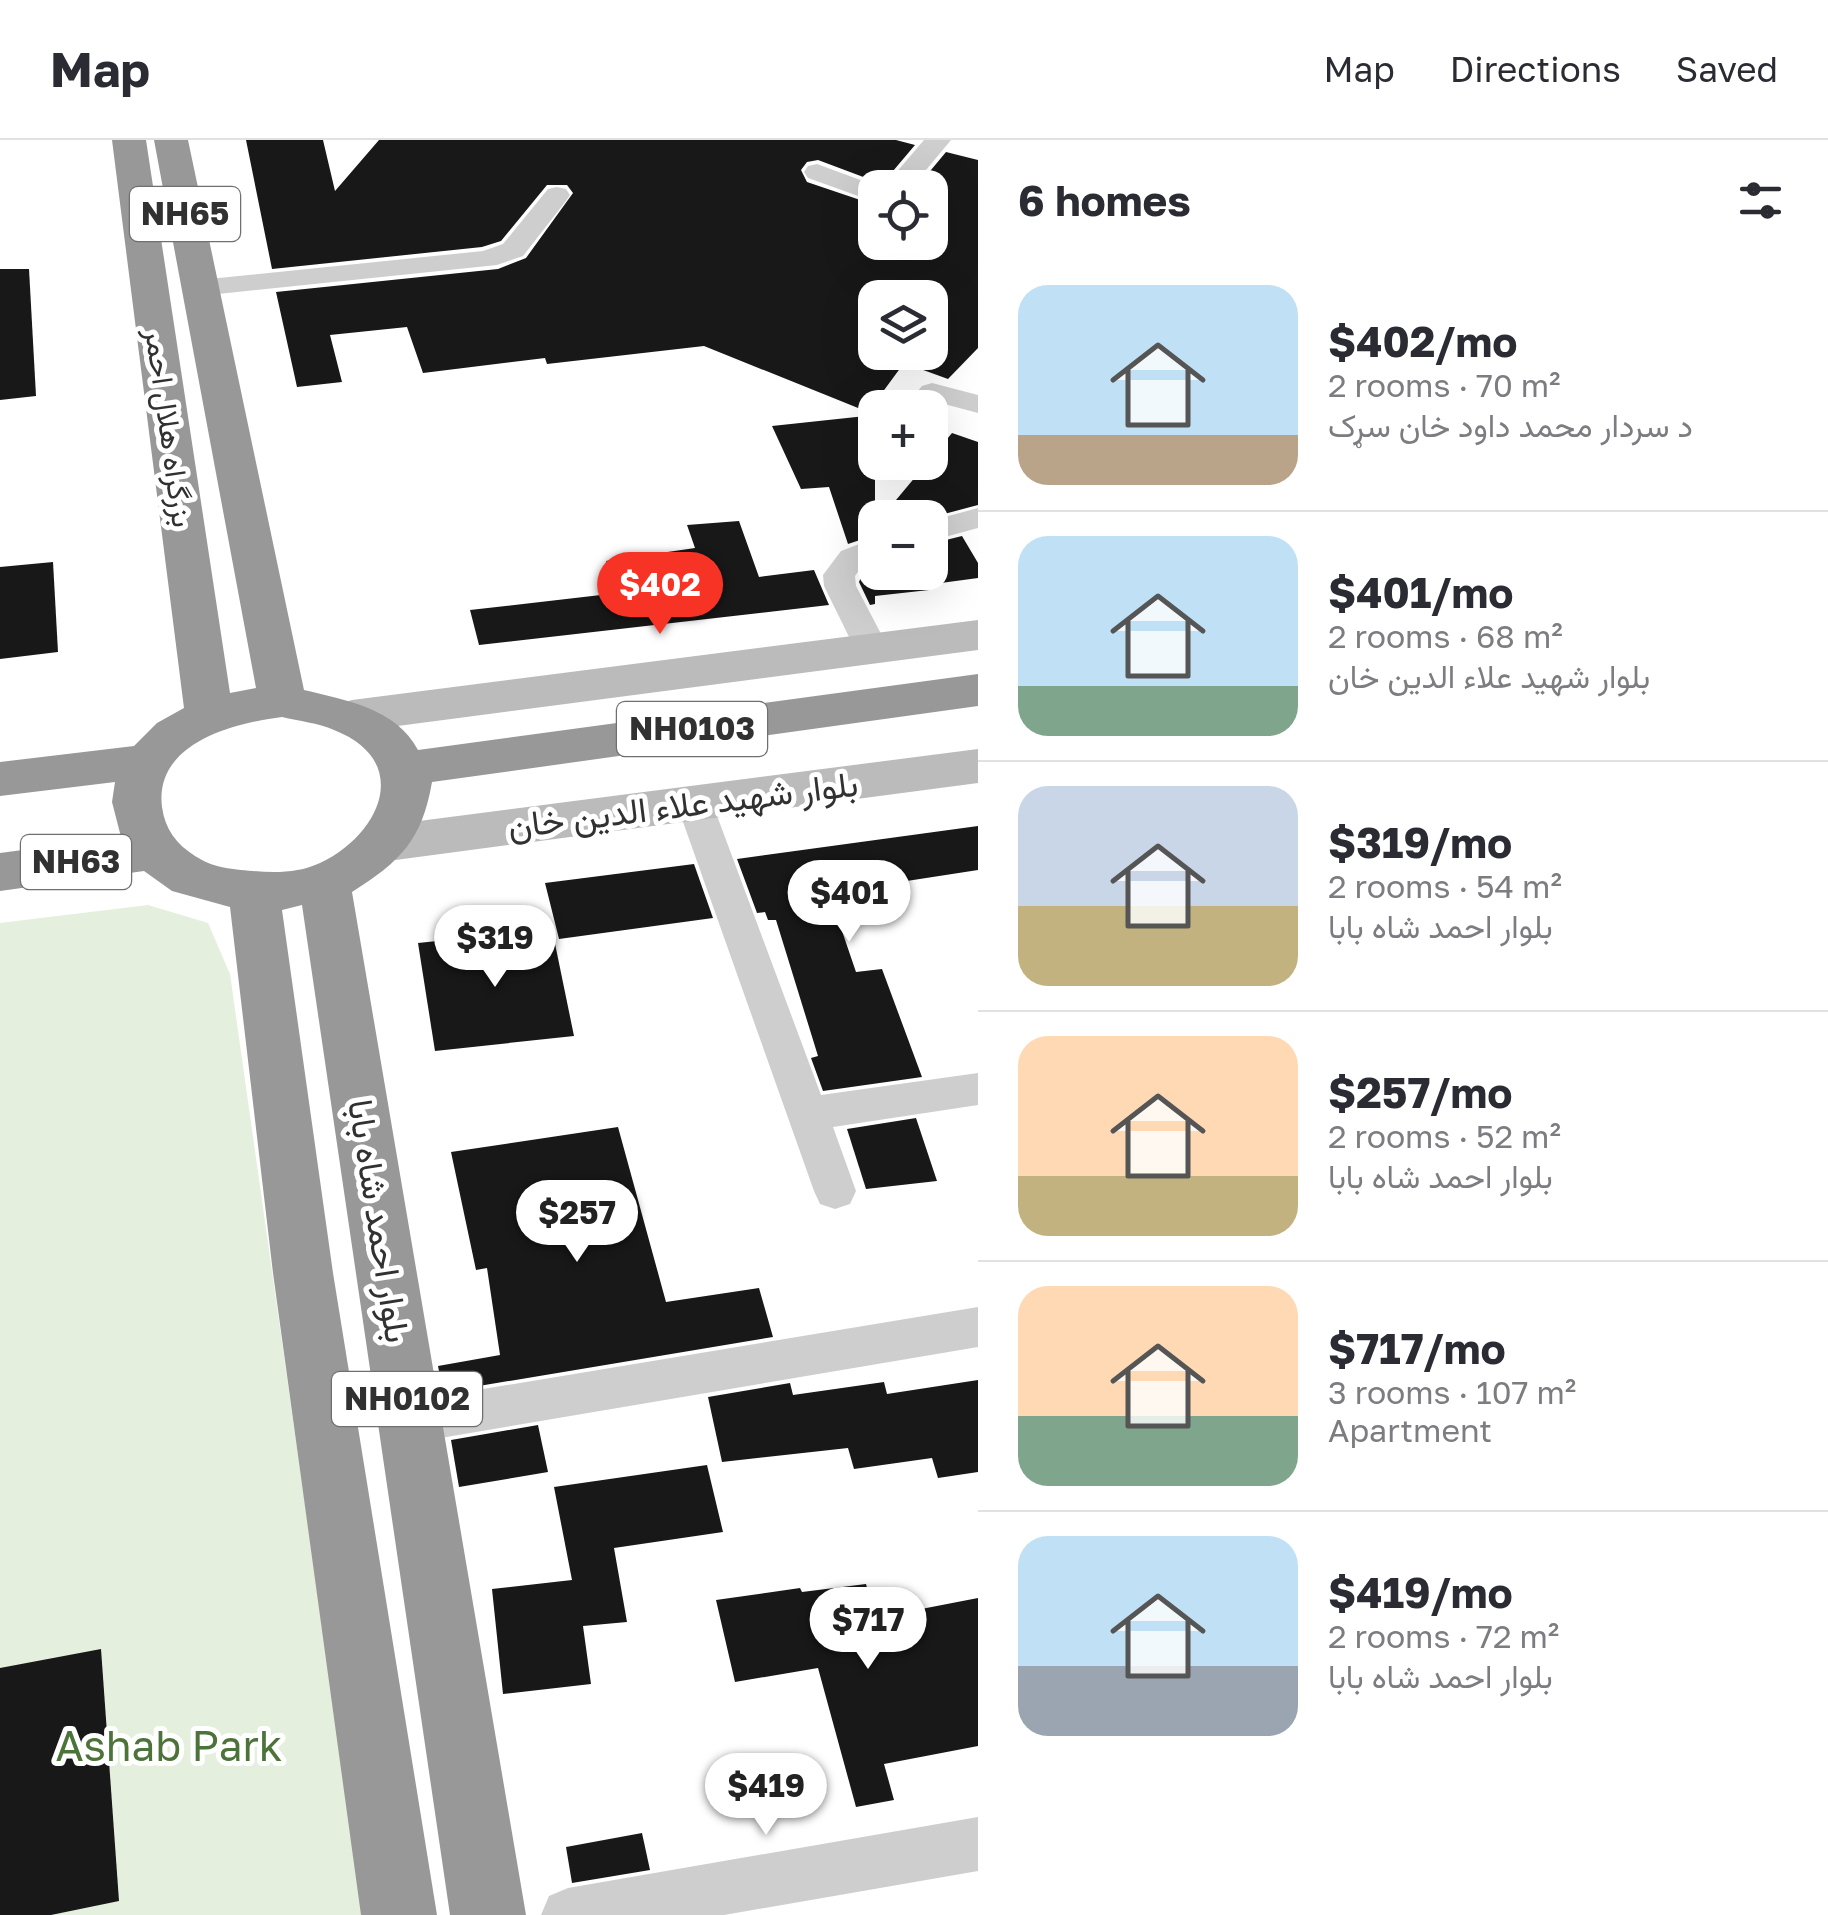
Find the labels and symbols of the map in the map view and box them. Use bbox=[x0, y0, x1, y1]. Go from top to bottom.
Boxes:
road number: NH65 bbox=[130, 187, 240, 241]
street label: بزرگراه هلال احمر bbox=[137, 325, 202, 530]
pin: $402 bbox=[601, 552, 719, 637]
road number: NH0103 bbox=[617, 702, 767, 756]
street label: بلوار شهید علاء الدین خان bbox=[505, 762, 861, 848]
road number: NH63 bbox=[21, 835, 131, 889]
pin: $401 bbox=[790, 860, 908, 945]
pin: $319 bbox=[436, 905, 554, 990]
street label: بلوار احمد شاه بابا bbox=[338, 1096, 420, 1346]
pin: $257 bbox=[518, 1180, 636, 1265]
road number: NH0102 bbox=[332, 1372, 482, 1426]
pin: $717 bbox=[809, 1587, 927, 1672]
park label: Ashab Park bbox=[55, 1720, 283, 1770]
pin: $419 bbox=[707, 1753, 825, 1838]

